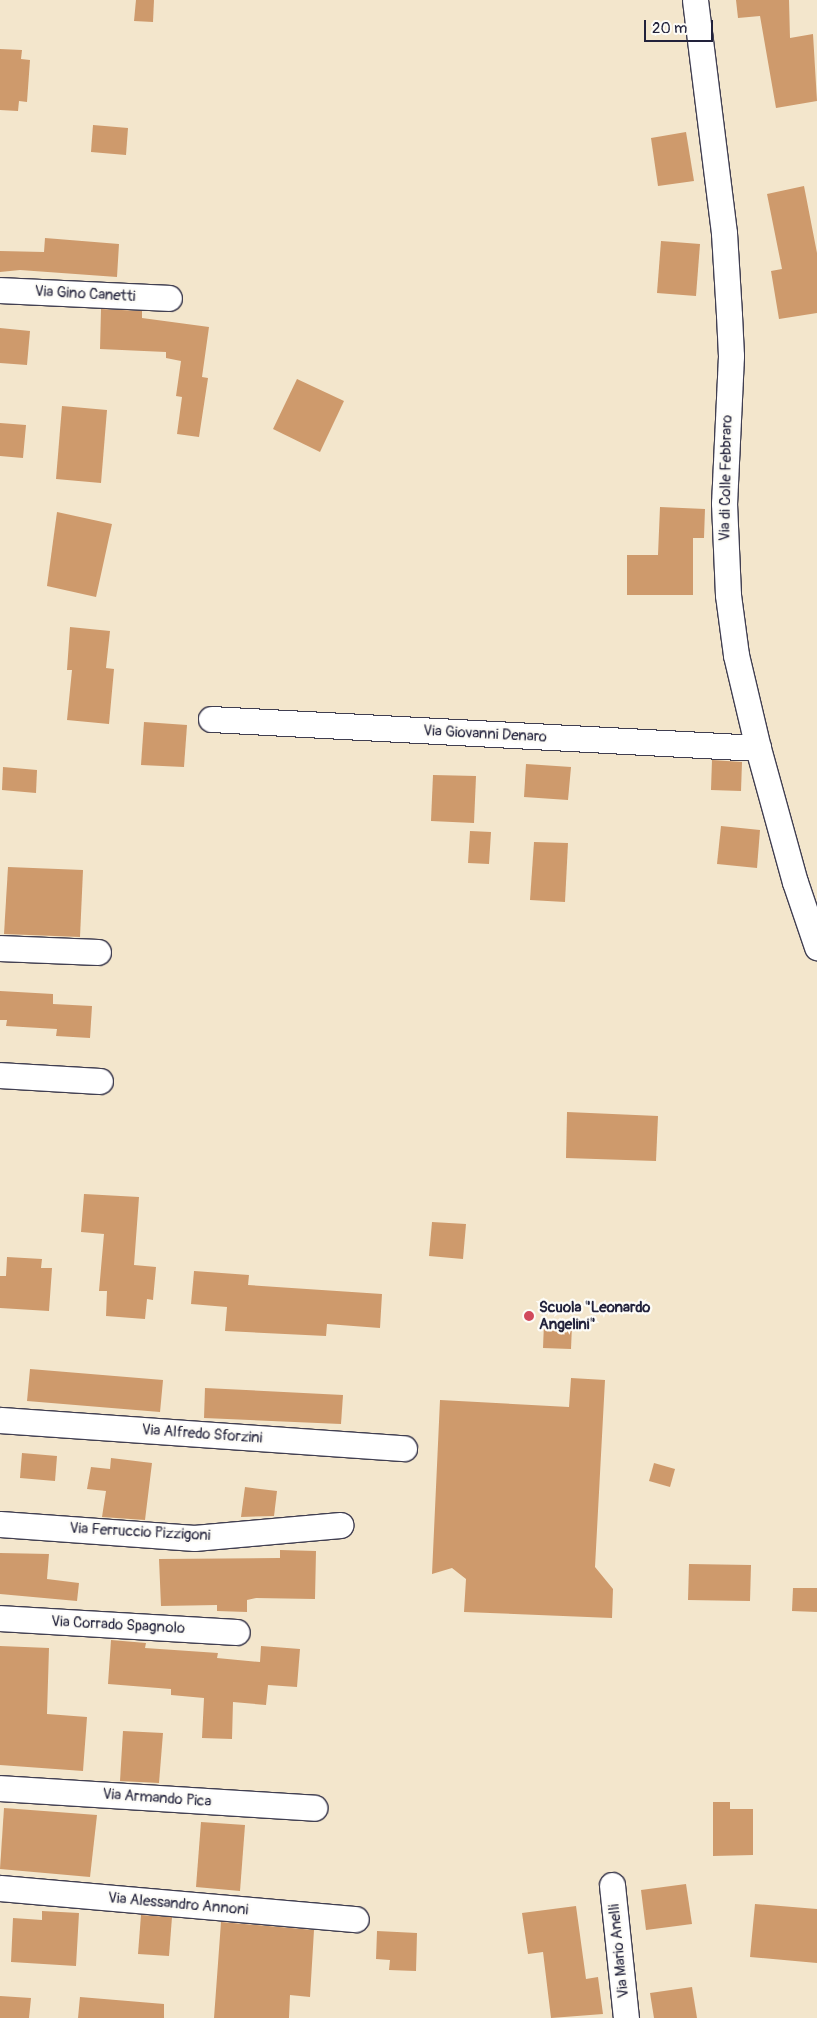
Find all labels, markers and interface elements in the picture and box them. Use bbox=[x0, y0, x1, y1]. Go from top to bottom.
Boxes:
scale bar bbox=[647, 10, 716, 42]
text: 20 m bbox=[652, 19, 687, 38]
street label: Via Gino Canetti bbox=[34, 282, 136, 306]
street label: Via di Colle Febbraro bbox=[716, 415, 736, 541]
street label: Via Giovanni Denaro bbox=[423, 722, 547, 746]
place label: Scuola "Leonardo Angelini" bbox=[539, 1298, 650, 1333]
marker: Scuola "Leonardo Angelini" bbox=[523, 1310, 535, 1322]
street label: Via Alfredo Sforzini bbox=[141, 1421, 263, 1447]
street label: Via Ferruccio Pizzigoni bbox=[69, 1519, 211, 1545]
street label: Via Corrado Spagnolo bbox=[51, 1613, 185, 1637]
street label: Via Armando Pica bbox=[102, 1785, 212, 1811]
street label: Via Alessandro Annoni bbox=[107, 1889, 249, 1919]
street label: Via Mario Anelli bbox=[605, 1903, 633, 1999]

